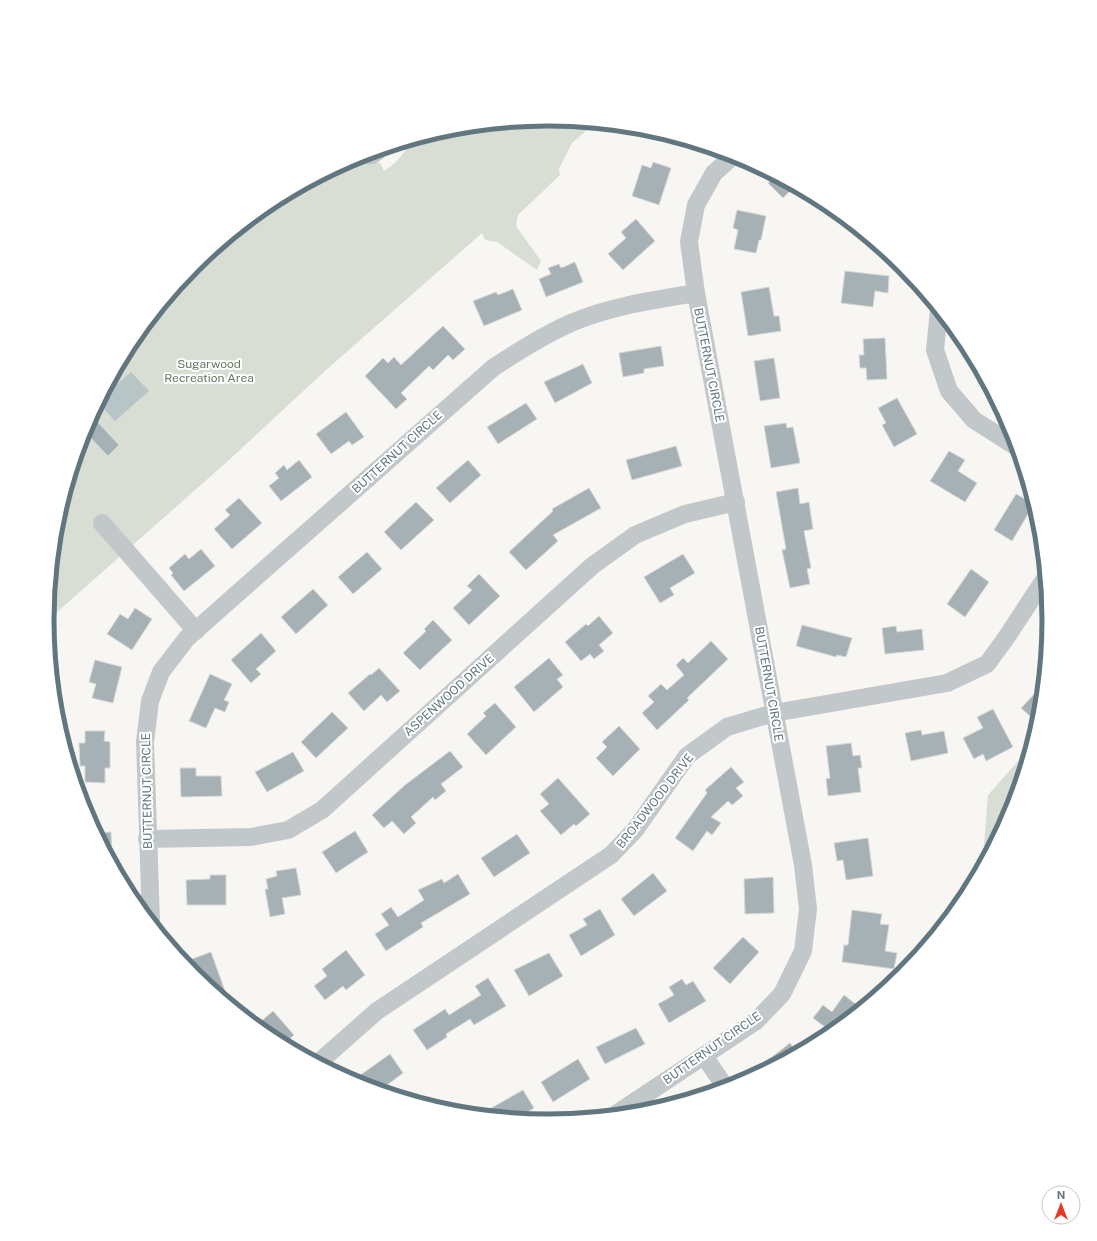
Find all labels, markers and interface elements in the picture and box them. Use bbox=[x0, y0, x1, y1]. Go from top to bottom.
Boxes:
street label: BUTTERNUT CIRCLE bbox=[691, 307, 727, 423]
park label: Sugarwood Recreation Area bbox=[164, 357, 254, 385]
street label: BUTTERNUT CIRCLE bbox=[349, 408, 445, 496]
street label: BUTTERNUT CIRCLE bbox=[752, 625, 786, 743]
street label: ASPENWOOD DRIVE bbox=[401, 651, 497, 739]
street label: BUTTERNUT CIRCLE bbox=[139, 733, 155, 849]
street label: BROADWOOD DRIVE bbox=[614, 751, 696, 851]
street label: BUTTERNUT CIRCLE bbox=[660, 1009, 764, 1087]
north arrow bbox=[1041, 1185, 1081, 1225]
text: N bbox=[1057, 1189, 1065, 1201]

